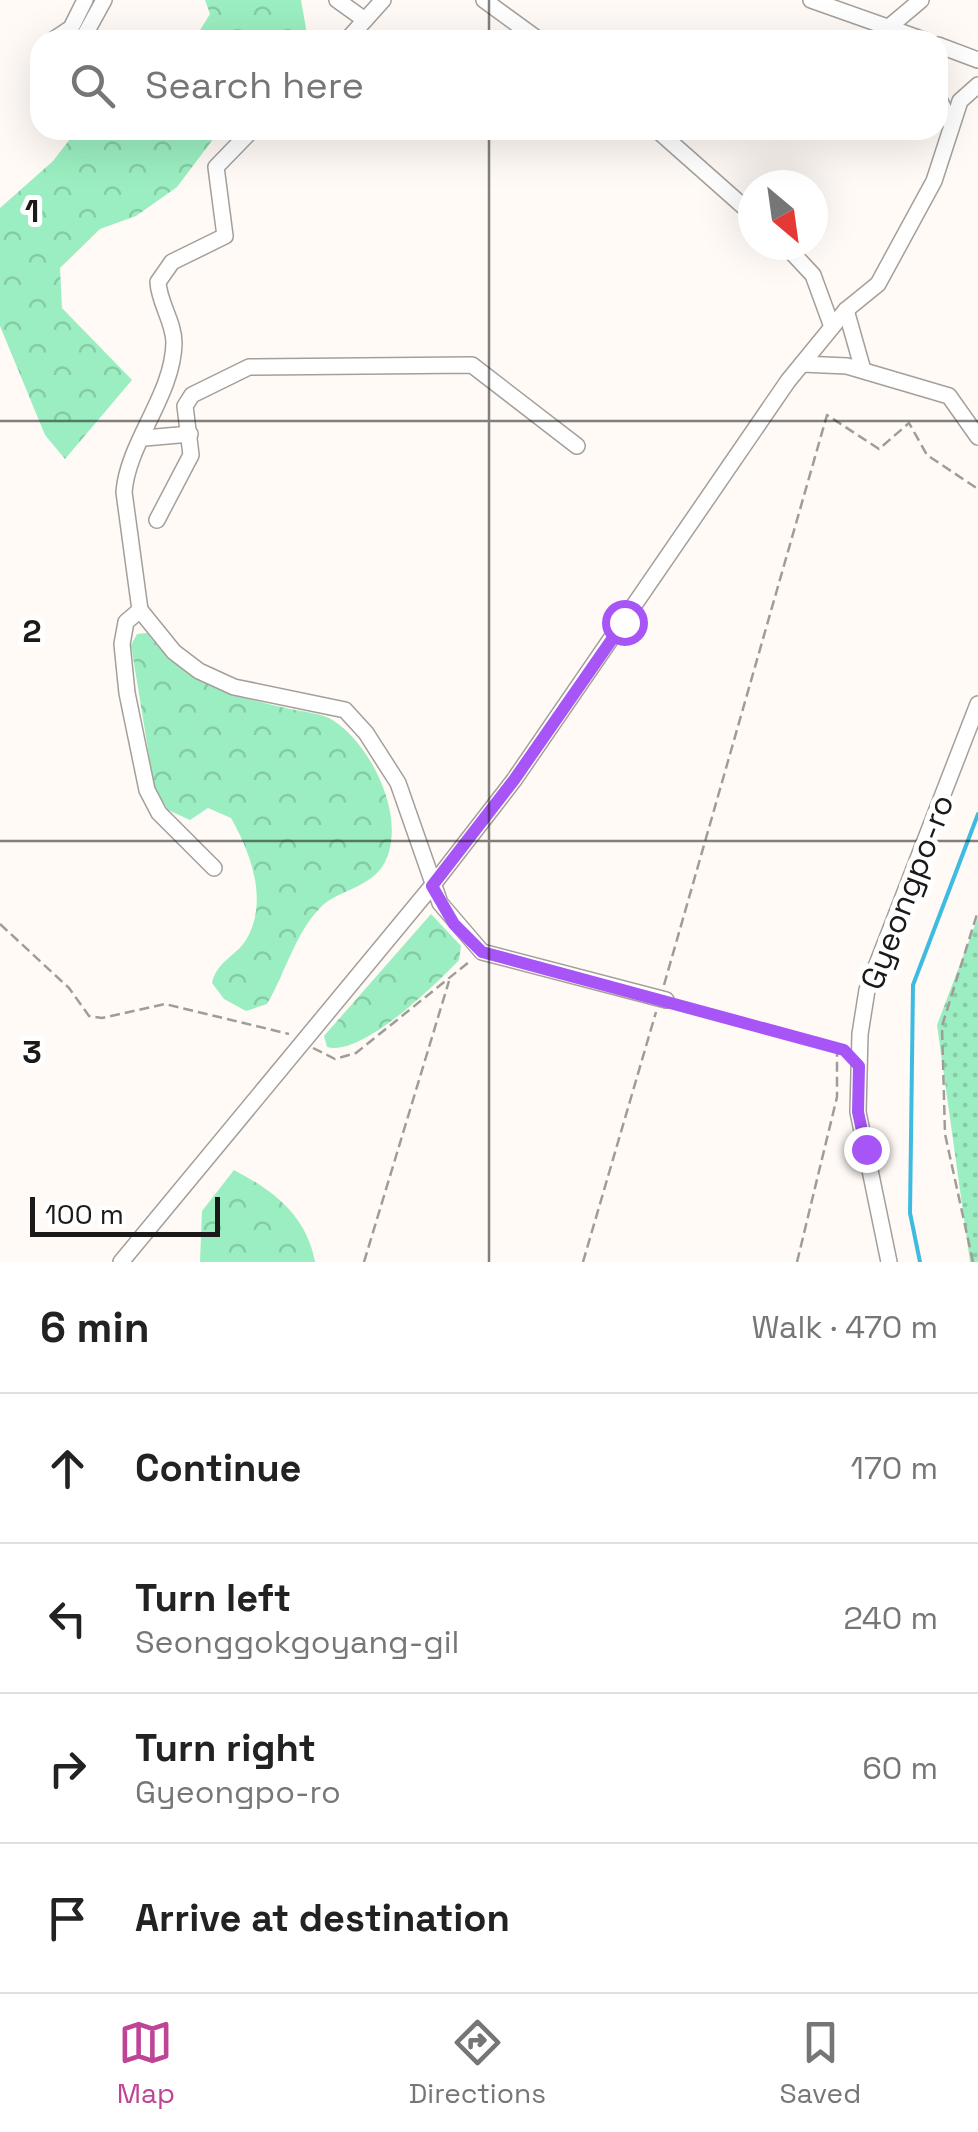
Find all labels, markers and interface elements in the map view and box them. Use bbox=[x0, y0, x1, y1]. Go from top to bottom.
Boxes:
search box bbox=[30, 30, 948, 140]
icon: search bbox=[65, 58, 120, 113]
text: Search here bbox=[145, 61, 364, 109]
north arrow bbox=[738, 170, 828, 260]
text: 1 bbox=[25, 191, 39, 231]
route start bbox=[602, 600, 648, 646]
text: 2 bbox=[22, 611, 42, 651]
street label: Gyeongpo-ro bbox=[851, 789, 963, 995]
text: 3 bbox=[22, 1032, 42, 1072]
route end bbox=[844, 1127, 890, 1173]
scale bar bbox=[30, 1192, 220, 1236]
text: 100 m bbox=[45, 1196, 124, 1232]
text: 6 min bbox=[40, 1301, 150, 1354]
text: Walk · 470 m bbox=[751, 1307, 938, 1347]
icon: ahead bbox=[40, 1441, 95, 1496]
text: Continue bbox=[135, 1444, 301, 1492]
text: 170 m bbox=[851, 1448, 938, 1488]
text: Turn left bbox=[135, 1574, 291, 1622]
icon: left bbox=[40, 1591, 95, 1646]
text: 240 m bbox=[843, 1598, 938, 1638]
text: Seonggokgoyang-gil bbox=[135, 1622, 459, 1662]
text: Turn right bbox=[135, 1724, 316, 1772]
icon: right bbox=[40, 1741, 95, 1796]
text: 60 m bbox=[862, 1748, 938, 1788]
text: Gyeongpo-ro bbox=[135, 1772, 341, 1812]
icon: arrive bbox=[40, 1891, 95, 1946]
text: Arrive at destination bbox=[135, 1894, 510, 1942]
tab: Map bbox=[117, 2015, 175, 2111]
tab: Directions bbox=[409, 2015, 546, 2111]
tab: Saved bbox=[780, 2015, 861, 2111]

